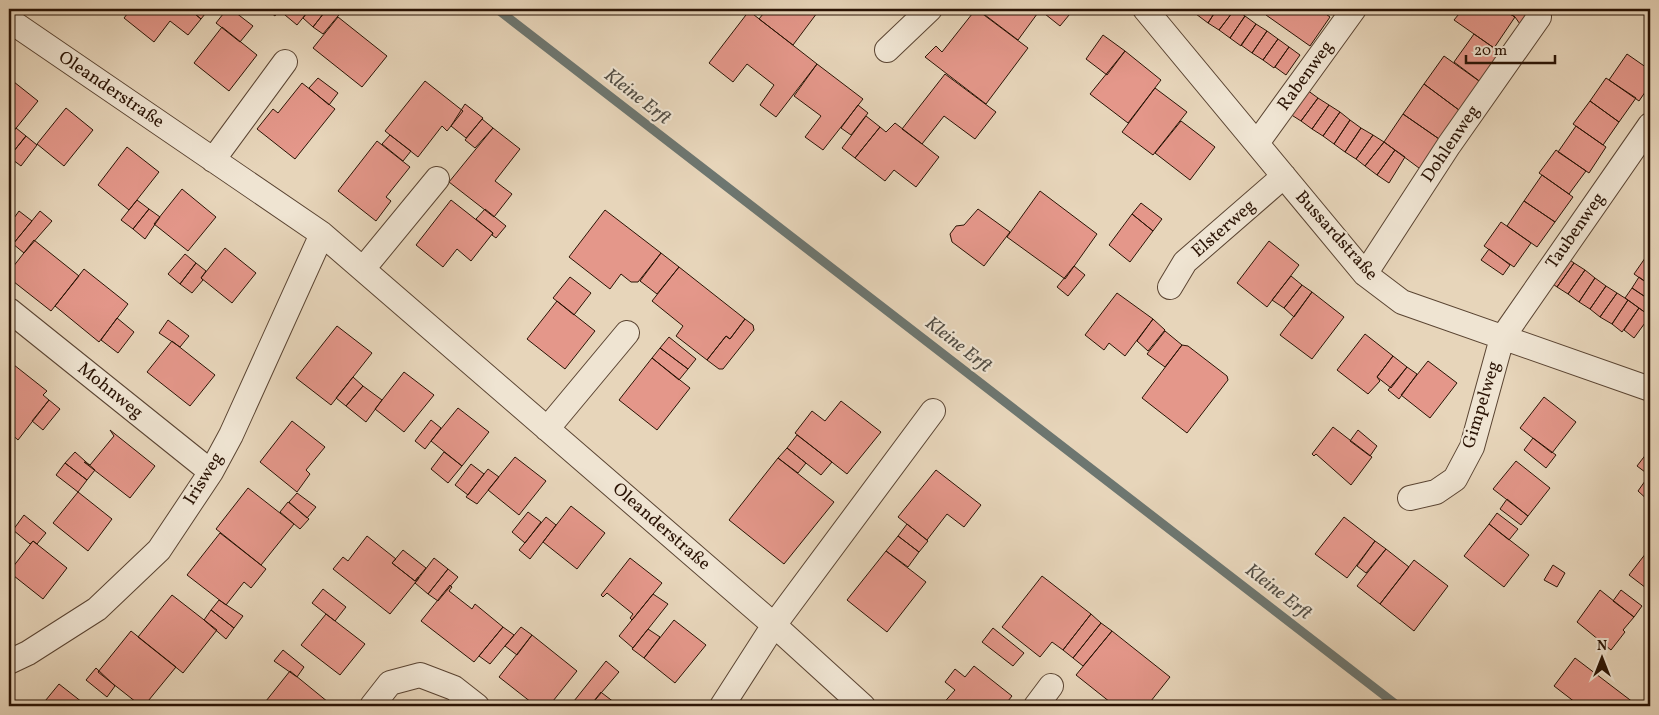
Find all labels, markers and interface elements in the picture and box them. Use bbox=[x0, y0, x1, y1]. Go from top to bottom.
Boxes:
scale bar bbox=[1466, 32, 1555, 64]
street label: Rabenweg bbox=[1272, 36, 1340, 116]
text: 20 m bbox=[1474, 41, 1507, 62]
street label: Oleanderstraße bbox=[53, 45, 169, 135]
water label: Kleine Erft bbox=[598, 63, 676, 132]
street label: Dohlenweg bbox=[1416, 100, 1486, 188]
street label: Bussardstraße bbox=[1289, 186, 1383, 286]
street label: Taubenweg bbox=[1540, 188, 1612, 274]
street label: Elsterweg bbox=[1187, 194, 1261, 264]
water label: Kleine Erft bbox=[919, 311, 997, 380]
street label: Mohnweg bbox=[72, 357, 148, 425]
street label: Gimpelweg bbox=[1457, 358, 1507, 452]
street label: Irisweg bbox=[178, 448, 230, 510]
street label: Oleanderstraße bbox=[606, 477, 716, 577]
water label: Kleine Erft bbox=[1239, 558, 1317, 627]
north arrow bbox=[1576, 632, 1626, 682]
text: N bbox=[1597, 637, 1607, 656]

